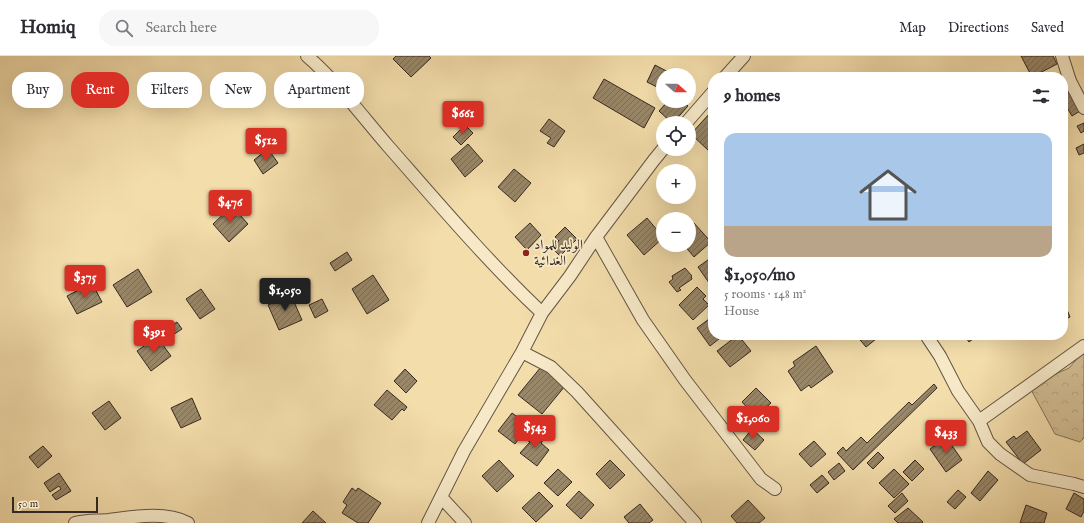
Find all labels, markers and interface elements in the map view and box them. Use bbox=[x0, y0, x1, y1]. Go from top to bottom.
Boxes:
search box bbox=[99, 10, 379, 46]
text: Homiq bbox=[20, 16, 75, 40]
icon: search bbox=[113, 17, 135, 39]
text: Search here bbox=[145, 18, 217, 37]
text: Map bbox=[899, 19, 926, 37]
text: Directions bbox=[948, 19, 1009, 37]
text: Saved bbox=[1031, 19, 1064, 37]
north arrow bbox=[656, 68, 696, 108]
map controls bbox=[656, 68, 696, 252]
chip: Buy bbox=[12, 72, 63, 108]
chip: Rent bbox=[71, 72, 129, 108]
chip: Filters bbox=[137, 72, 202, 108]
chip: New bbox=[210, 72, 266, 108]
chip: Apartment bbox=[274, 72, 364, 108]
icon: filters bbox=[1030, 85, 1052, 107]
text: 9 homes bbox=[724, 86, 780, 107]
pin: $661 bbox=[439, 101, 487, 135]
text: $661 bbox=[452, 105, 474, 122]
button: locate bbox=[656, 116, 696, 156]
pin: $512 bbox=[242, 128, 290, 162]
text: $512 bbox=[255, 132, 277, 149]
icon: home bbox=[852, 159, 924, 231]
button: + bbox=[656, 164, 696, 204]
pin: $476 bbox=[206, 190, 254, 224]
text: $476 bbox=[218, 194, 242, 211]
button: − bbox=[656, 212, 696, 252]
place label: الوليد للمواد الغدائية bbox=[534, 236, 583, 270]
marker: الوليد للمواد الغدائية bbox=[521, 248, 531, 258]
pin: $375 bbox=[61, 265, 109, 299]
text: $1,050/mo bbox=[724, 265, 795, 286]
text: $375 bbox=[74, 269, 96, 286]
pin: $1,050 bbox=[252, 278, 318, 312]
text: $1,050 bbox=[269, 282, 301, 299]
text: 5 rooms · 148 m² bbox=[724, 286, 806, 303]
text: House bbox=[724, 303, 759, 320]
pin: $391 bbox=[130, 320, 178, 354]
text: $391 bbox=[143, 324, 165, 341]
pin: $1,060 bbox=[720, 406, 786, 440]
text: $1,060 bbox=[736, 410, 770, 427]
pin: $543 bbox=[511, 415, 559, 449]
text: $543 bbox=[523, 419, 547, 436]
pin: $433 bbox=[922, 420, 970, 454]
text: $433 bbox=[934, 424, 958, 441]
scale bar bbox=[12, 495, 98, 514]
text: 50 m bbox=[18, 497, 38, 511]

